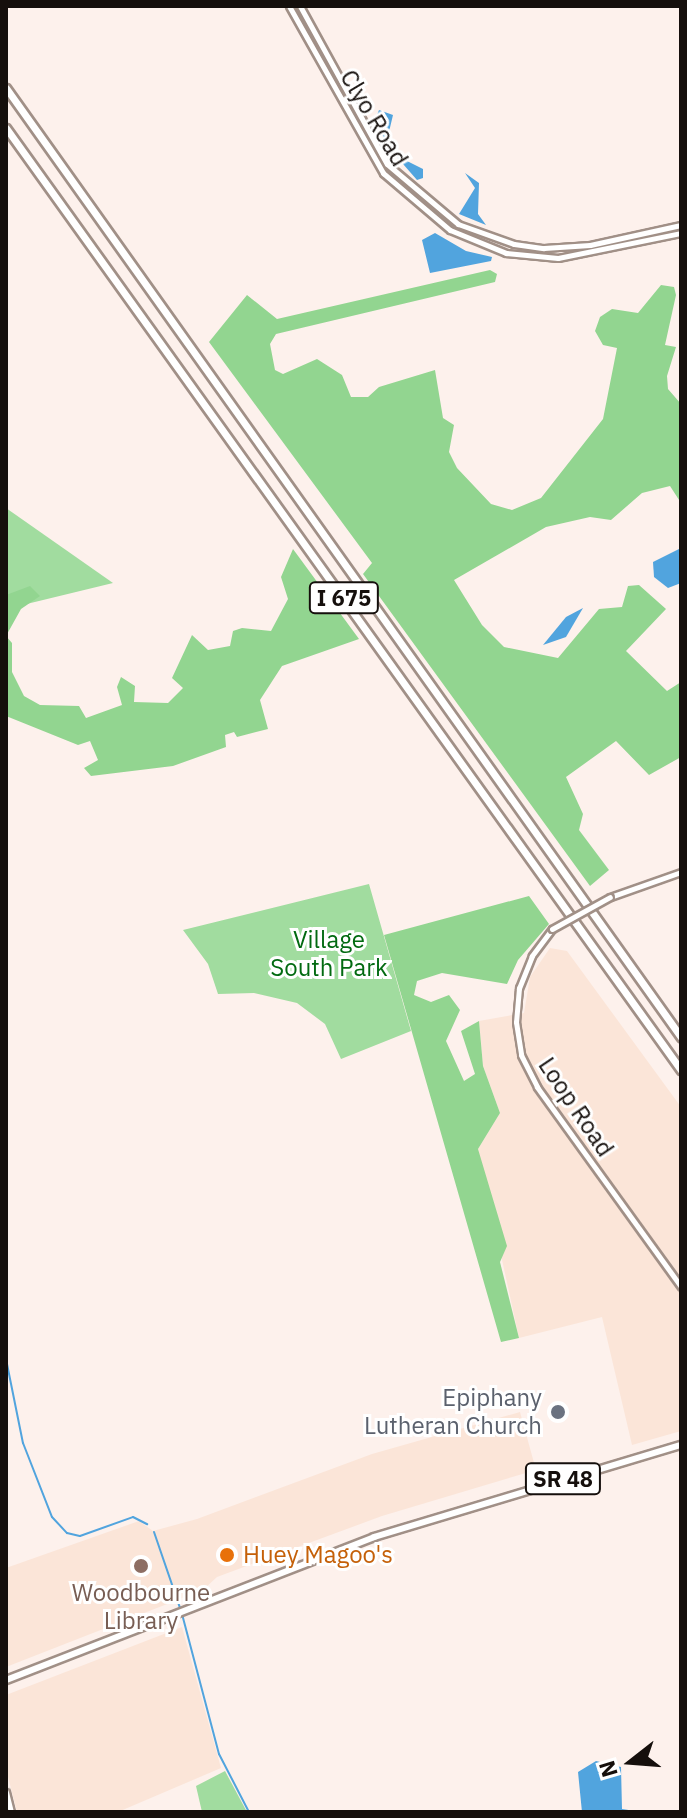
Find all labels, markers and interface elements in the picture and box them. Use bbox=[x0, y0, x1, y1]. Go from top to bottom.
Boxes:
street label: Clyo Road bbox=[334, 65, 414, 171]
road number: I 675 bbox=[308, 580, 380, 616]
park label: Village South Park bbox=[270, 926, 388, 982]
street label: Loop Road bbox=[532, 1052, 620, 1162]
place label: Epiphany Lutheran Church bbox=[364, 1384, 542, 1440]
marker: Epiphany Lutheran Church bbox=[549, 1403, 567, 1421]
road number: SR 48 bbox=[523, 1461, 603, 1497]
place label: Huey Magoo's bbox=[243, 1541, 393, 1569]
marker: Huey Magoo's bbox=[218, 1546, 236, 1564]
marker: Woodbourne Library bbox=[132, 1557, 150, 1575]
place label: Woodbourne Library bbox=[72, 1579, 210, 1635]
north arrow bbox=[591, 1722, 671, 1802]
text: N bbox=[591, 1757, 624, 1781]

